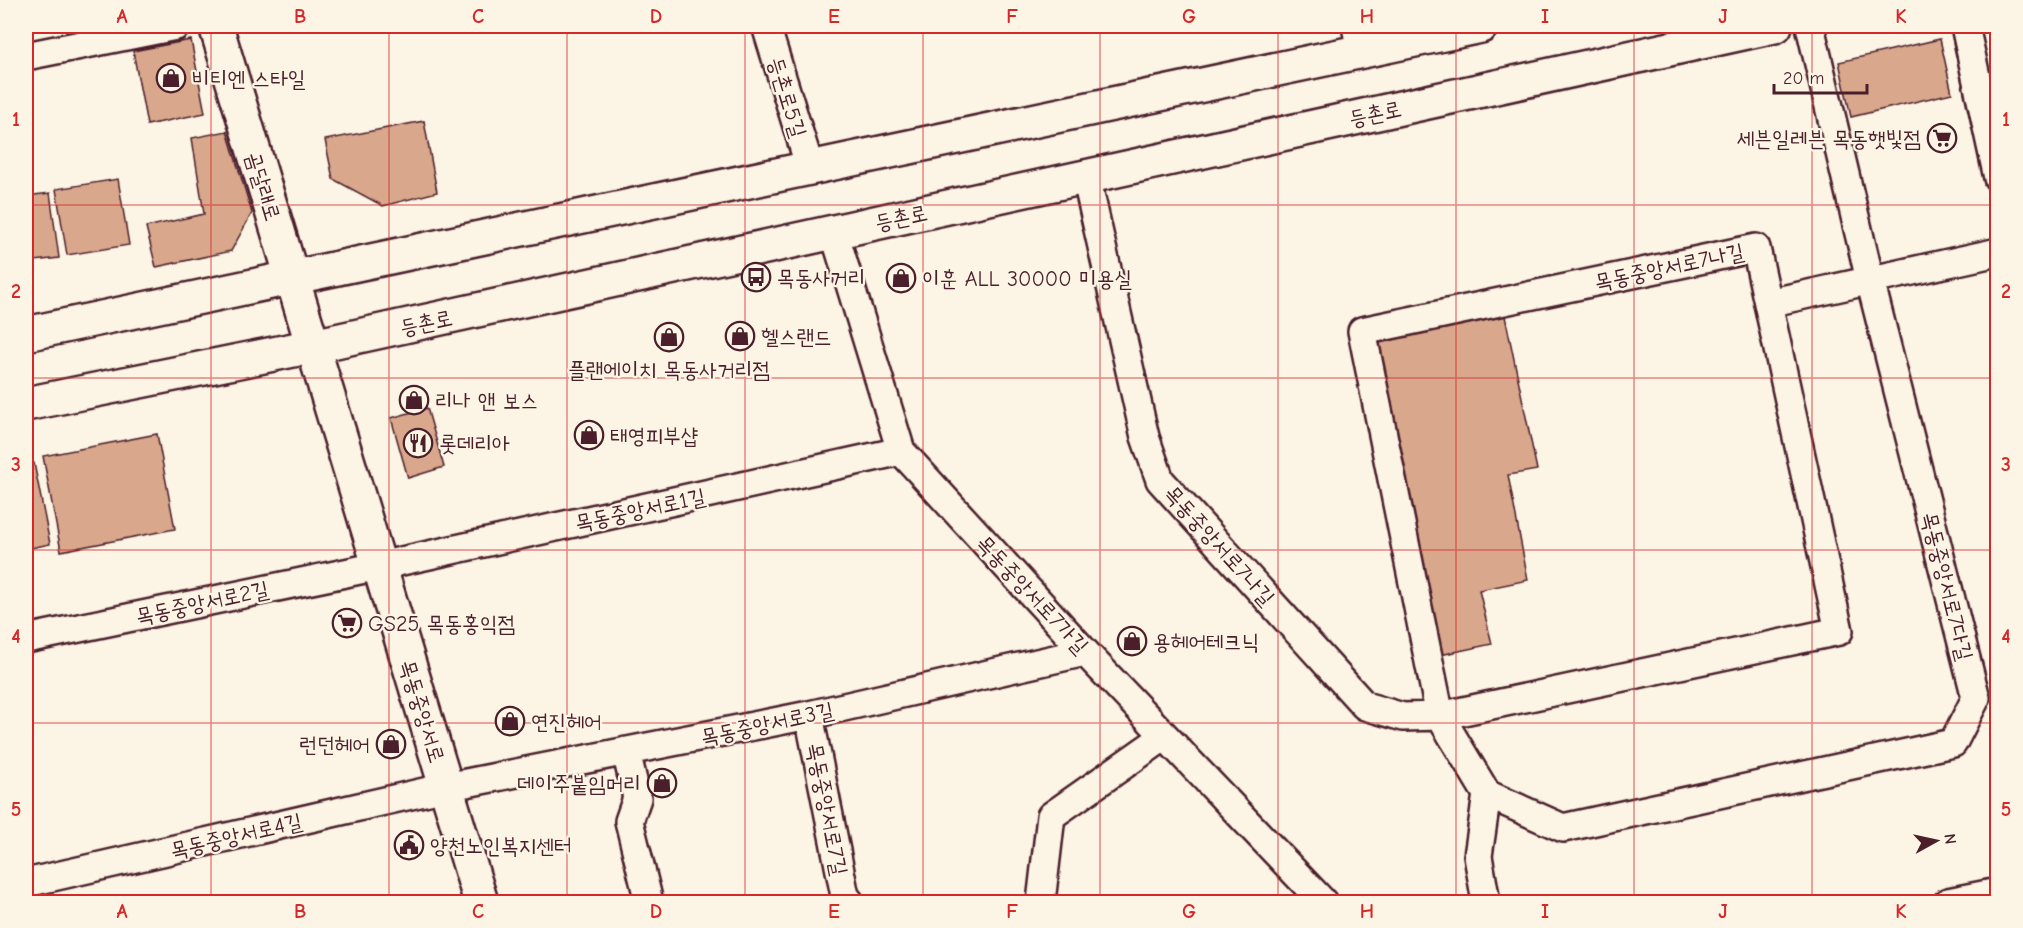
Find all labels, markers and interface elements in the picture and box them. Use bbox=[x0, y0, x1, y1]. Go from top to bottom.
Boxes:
text: A bbox=[116, 5, 128, 28]
text: B bbox=[294, 5, 306, 28]
text: C bbox=[472, 5, 484, 28]
text: D bbox=[650, 5, 662, 28]
text: E bbox=[828, 5, 840, 28]
text: F bbox=[1006, 5, 1018, 28]
text: G bbox=[1182, 5, 1196, 28]
text: H bbox=[1360, 5, 1374, 28]
text: I bbox=[1541, 5, 1549, 28]
text: J bbox=[1718, 5, 1728, 28]
text: K bbox=[1895, 5, 1907, 28]
street label: 등촌로5길 bbox=[763, 54, 812, 141]
scale bar bbox=[1774, 57, 1867, 95]
shop icon: 비티엔 스타일 bbox=[155, 62, 187, 94]
place label: 비티엔 스타일 bbox=[192, 66, 306, 92]
text: 20 m bbox=[1783, 68, 1824, 89]
street label: 등촌로 bbox=[1347, 96, 1404, 132]
text: 1 bbox=[12, 108, 20, 131]
text: 1 bbox=[2002, 108, 2010, 131]
supermarket icon: 세븐일레븐 목동햇빛점 bbox=[1926, 122, 1958, 154]
place label: 세븐일레븐 목동햇빛점 bbox=[1737, 126, 1921, 152]
street label: 곰달래로 bbox=[240, 149, 286, 224]
street label: 등촌로 bbox=[873, 200, 930, 236]
street label: 목동중앙서로7나길 bbox=[1592, 238, 1747, 295]
bus stop icon: 목동사거리 bbox=[740, 261, 772, 293]
shop icon: 이훈 ALL 30000 미용실 bbox=[885, 262, 917, 294]
place label: 목동사거리 bbox=[777, 265, 866, 291]
place label: 이훈 ALL 30000 미용실 bbox=[922, 266, 1132, 292]
text: 2 bbox=[11, 280, 21, 303]
text: 2 bbox=[2001, 280, 2011, 303]
street label: 등촌로 bbox=[398, 305, 455, 341]
shop icon: 헬스랜드 bbox=[724, 320, 756, 352]
shop icon: 플랜에이치 목동사거리점 bbox=[653, 321, 685, 353]
place label: 헬스랜드 bbox=[761, 324, 832, 350]
place label: 플랜에이치 목동사거리점 bbox=[568, 357, 770, 383]
shop icon: 리나 앤 보스 bbox=[398, 384, 430, 416]
place label: 리나 앤 보스 bbox=[435, 388, 538, 414]
shop icon: 태영피부샵 bbox=[573, 419, 605, 451]
place label: 태영피부샵 bbox=[610, 423, 699, 449]
restaurant icon: 롯데리아 bbox=[402, 427, 434, 459]
place label: 롯데리아 bbox=[439, 431, 510, 457]
text: 3 bbox=[11, 453, 21, 476]
text: 3 bbox=[2001, 453, 2011, 476]
street label: 목동중앙서로7나길 bbox=[1159, 480, 1280, 611]
street label: 목동중앙서로1길 bbox=[573, 483, 708, 536]
street label: 목동중앙서로7다길 bbox=[1916, 509, 1978, 663]
street label: 목동중앙서로7가길 bbox=[971, 530, 1094, 659]
street label: 목동중앙서로2길 bbox=[133, 576, 271, 630]
supermarket icon: GS25 목동홍익점 bbox=[331, 607, 363, 639]
place label: GS25 목동홍익점 bbox=[368, 611, 515, 637]
text: 4 bbox=[11, 625, 21, 648]
shop icon: 용헤어테크닉 bbox=[1116, 625, 1148, 657]
text: 4 bbox=[2001, 625, 2011, 648]
place label: 용헤어테크닉 bbox=[1153, 629, 1259, 655]
street label: 목동중앙서로 bbox=[394, 657, 450, 766]
street label: 목동중앙서로3길 bbox=[698, 697, 836, 751]
shop icon: 연진헤어 bbox=[494, 705, 526, 737]
place label: 연진헤어 bbox=[531, 709, 602, 735]
shop icon: 런던헤어 bbox=[375, 728, 407, 760]
place label: 런던헤어 bbox=[299, 732, 370, 758]
street label: 목동중앙서로7길 bbox=[801, 741, 853, 878]
shop icon: 데이주붙임머리 bbox=[646, 767, 678, 799]
place label: 데이주붙임머리 bbox=[517, 771, 641, 797]
text: 5 bbox=[11, 798, 21, 821]
text: 5 bbox=[2001, 798, 2011, 821]
street label: 목동중앙서로4길 bbox=[168, 808, 305, 864]
north arrow bbox=[1906, 811, 1966, 871]
public building icon: 양천노인복지센터 bbox=[393, 829, 425, 861]
place label: 양천노인복지센터 bbox=[430, 833, 572, 859]
text: N bbox=[1940, 833, 1960, 845]
text: A bbox=[116, 900, 128, 923]
text: B bbox=[294, 900, 306, 923]
text: C bbox=[472, 900, 484, 923]
text: D bbox=[650, 900, 662, 923]
text: E bbox=[828, 900, 840, 923]
text: F bbox=[1006, 900, 1018, 923]
text: G bbox=[1182, 900, 1196, 923]
text: H bbox=[1360, 900, 1374, 923]
text: I bbox=[1541, 900, 1549, 923]
text: J bbox=[1718, 900, 1728, 923]
text: K bbox=[1895, 900, 1907, 923]

